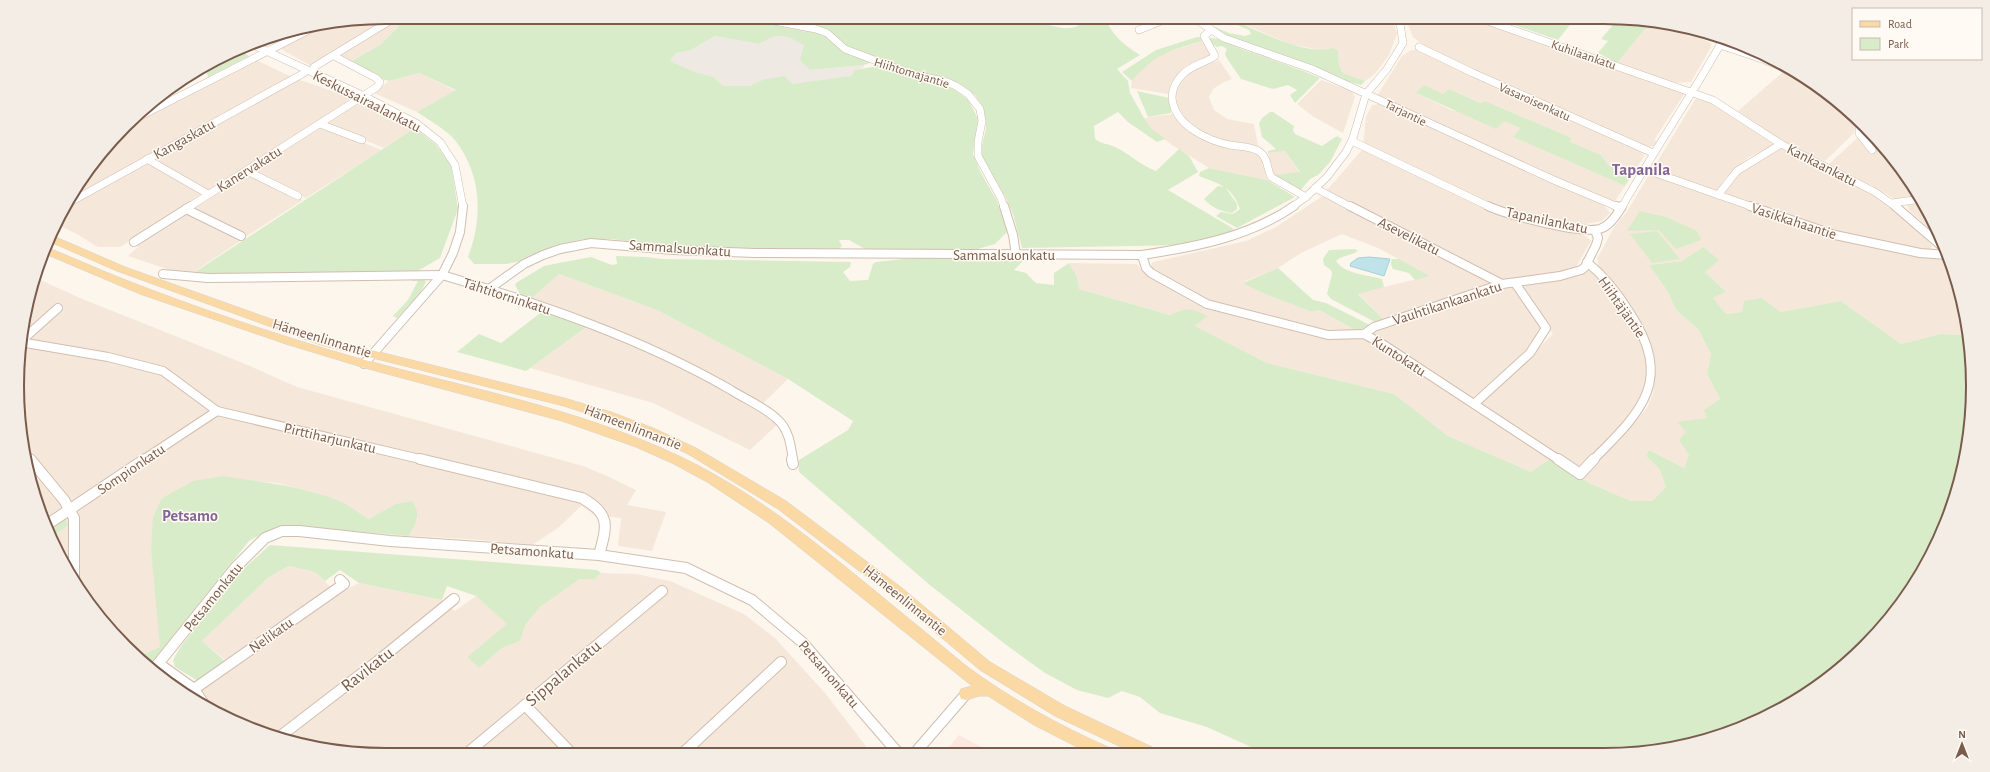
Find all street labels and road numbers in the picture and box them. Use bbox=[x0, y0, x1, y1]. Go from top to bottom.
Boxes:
street label: Kuhilaankatu bbox=[1549, 38, 1618, 73]
street label: Hiihtomajantie bbox=[872, 56, 951, 91]
street label: Keskussairaalankatu bbox=[310, 68, 424, 135]
street label: Vasaroisenkatu bbox=[1497, 81, 1573, 124]
street label: Tarjantie bbox=[1382, 98, 1428, 129]
street label: Kangaskatu bbox=[151, 116, 218, 162]
street label: Kankaankatu bbox=[1784, 141, 1860, 190]
street label: Kanervakatu bbox=[214, 143, 285, 195]
street label: Vasikkahaantie bbox=[1749, 201, 1838, 242]
street label: Tapanilankatu bbox=[1505, 205, 1589, 237]
street label: Asevelikatu bbox=[1375, 214, 1443, 259]
street label: Sammalsuonkatu bbox=[629, 237, 732, 260]
street label: Sammalsuonkatu bbox=[953, 248, 1055, 263]
street label: Hiihtäjäntie bbox=[1595, 274, 1648, 341]
street label: Tähtitorninkatu bbox=[461, 275, 553, 318]
street label: Vauhtikankaankatu bbox=[1391, 279, 1504, 328]
street label: Hämeenlinnantie bbox=[270, 316, 373, 361]
street label: Kuntokatu bbox=[1369, 334, 1429, 380]
street label: Hämeenlinnantie bbox=[582, 402, 684, 453]
street label: Pirttiharjunkatu bbox=[282, 421, 378, 456]
street label: Sompionkatu bbox=[95, 441, 168, 497]
street label: Petsamonkatu bbox=[490, 541, 575, 562]
street label: Petsamonkatu bbox=[181, 560, 246, 635]
street label: Hämeenlinnantie bbox=[860, 562, 949, 639]
street label: Nelikatu bbox=[246, 615, 296, 656]
street label: Sippalankatu bbox=[522, 637, 605, 710]
street label: Petsamonkatu bbox=[795, 638, 862, 711]
street label: Ravikatu bbox=[338, 644, 397, 696]

